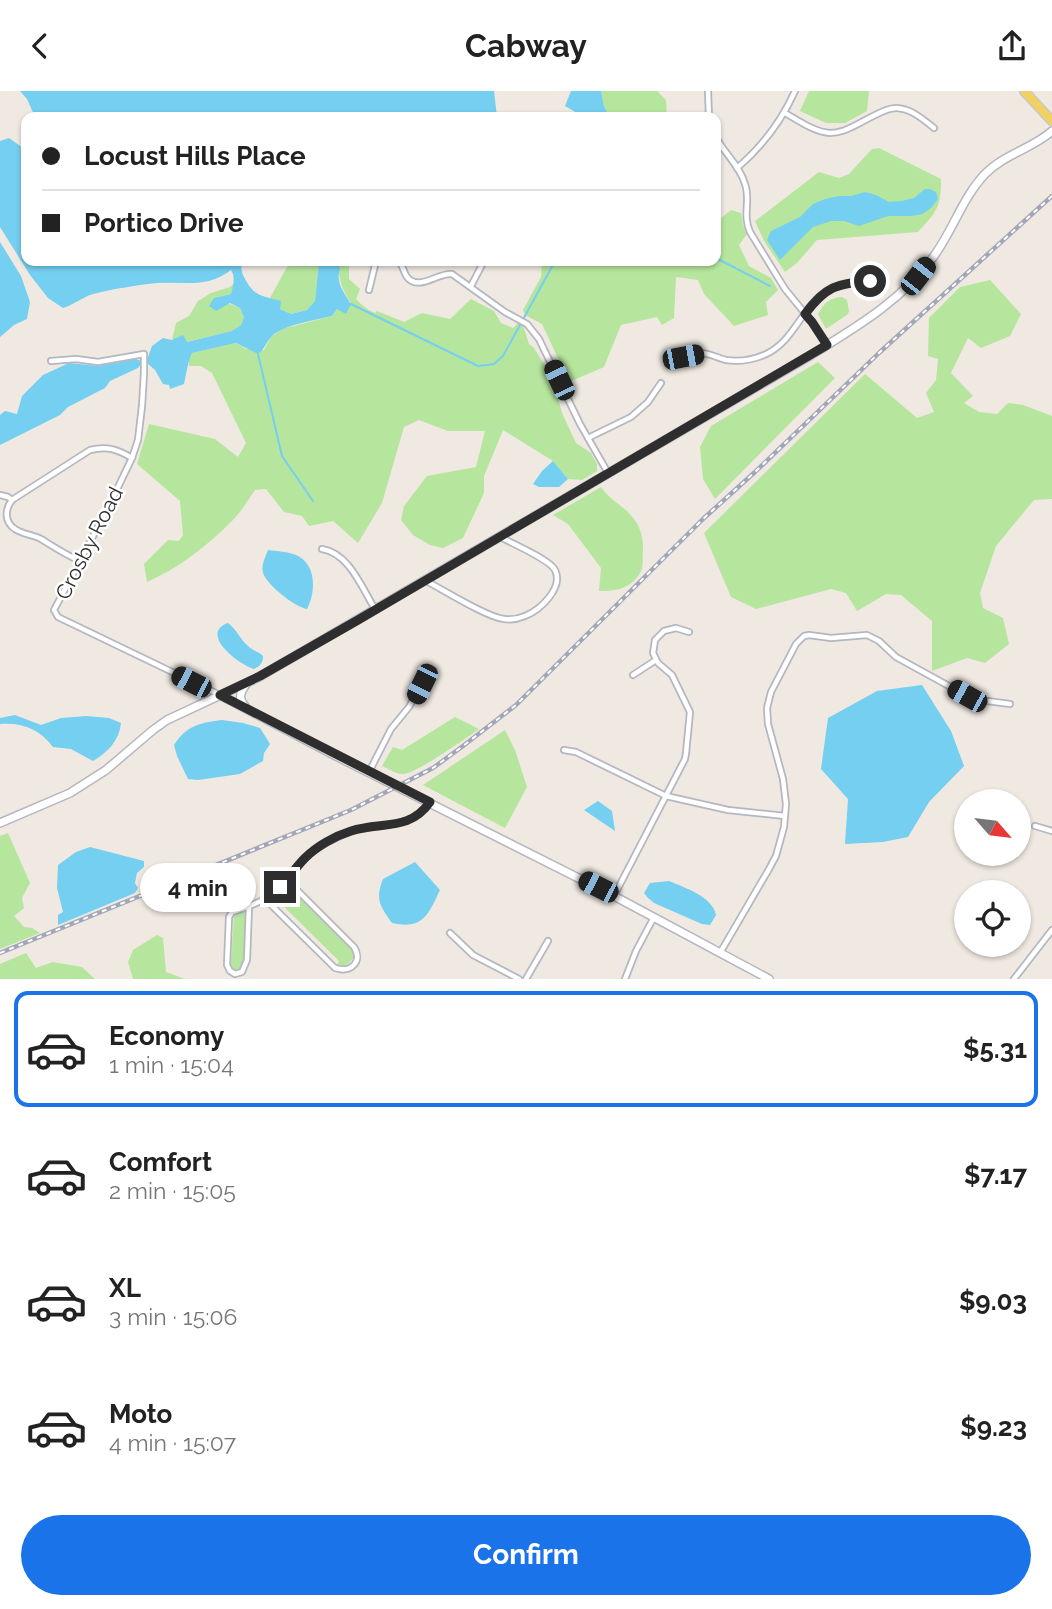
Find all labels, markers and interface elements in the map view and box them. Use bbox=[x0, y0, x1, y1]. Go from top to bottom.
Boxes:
icon: back bbox=[21, 27, 59, 65]
text: Cabway bbox=[465, 27, 587, 64]
icon: share bbox=[993, 27, 1031, 65]
text: Locust Hills Place bbox=[84, 141, 306, 171]
text: Portico Drive bbox=[84, 208, 244, 238]
car bbox=[897, 253, 940, 299]
route start bbox=[854, 265, 886, 297]
car bbox=[661, 343, 706, 371]
car bbox=[541, 357, 578, 403]
street label: Crosby Road bbox=[50, 482, 128, 604]
car bbox=[404, 661, 441, 707]
car bbox=[168, 663, 215, 701]
car bbox=[944, 677, 991, 715]
north arrow bbox=[954, 789, 1031, 866]
map controls bbox=[954, 789, 1031, 957]
callout: 4 min bbox=[140, 863, 256, 911]
car bbox=[575, 868, 622, 906]
route end bbox=[264, 871, 296, 903]
text: 4 min bbox=[168, 874, 228, 901]
button: locate bbox=[954, 880, 1031, 957]
icon: car bbox=[25, 1018, 88, 1081]
text: Economy bbox=[109, 1021, 224, 1051]
text: $5.31 bbox=[963, 1034, 1027, 1064]
text: 1 min · 15:04 bbox=[109, 1051, 234, 1078]
icon: car bbox=[25, 1144, 88, 1207]
text: Comfort bbox=[109, 1147, 212, 1177]
text: $7.17 bbox=[964, 1160, 1027, 1190]
text: 2 min · 15:05 bbox=[109, 1177, 236, 1204]
icon: car bbox=[25, 1270, 88, 1333]
text: XL bbox=[109, 1273, 141, 1303]
text: $9.03 bbox=[959, 1286, 1027, 1316]
text: 3 min · 15:06 bbox=[109, 1303, 237, 1330]
icon: car bbox=[25, 1396, 88, 1459]
text: Moto bbox=[109, 1399, 172, 1429]
text: $9.23 bbox=[960, 1412, 1027, 1442]
text: 4 min · 15:07 bbox=[109, 1429, 236, 1456]
button: Confirm bbox=[21, 1515, 1031, 1595]

